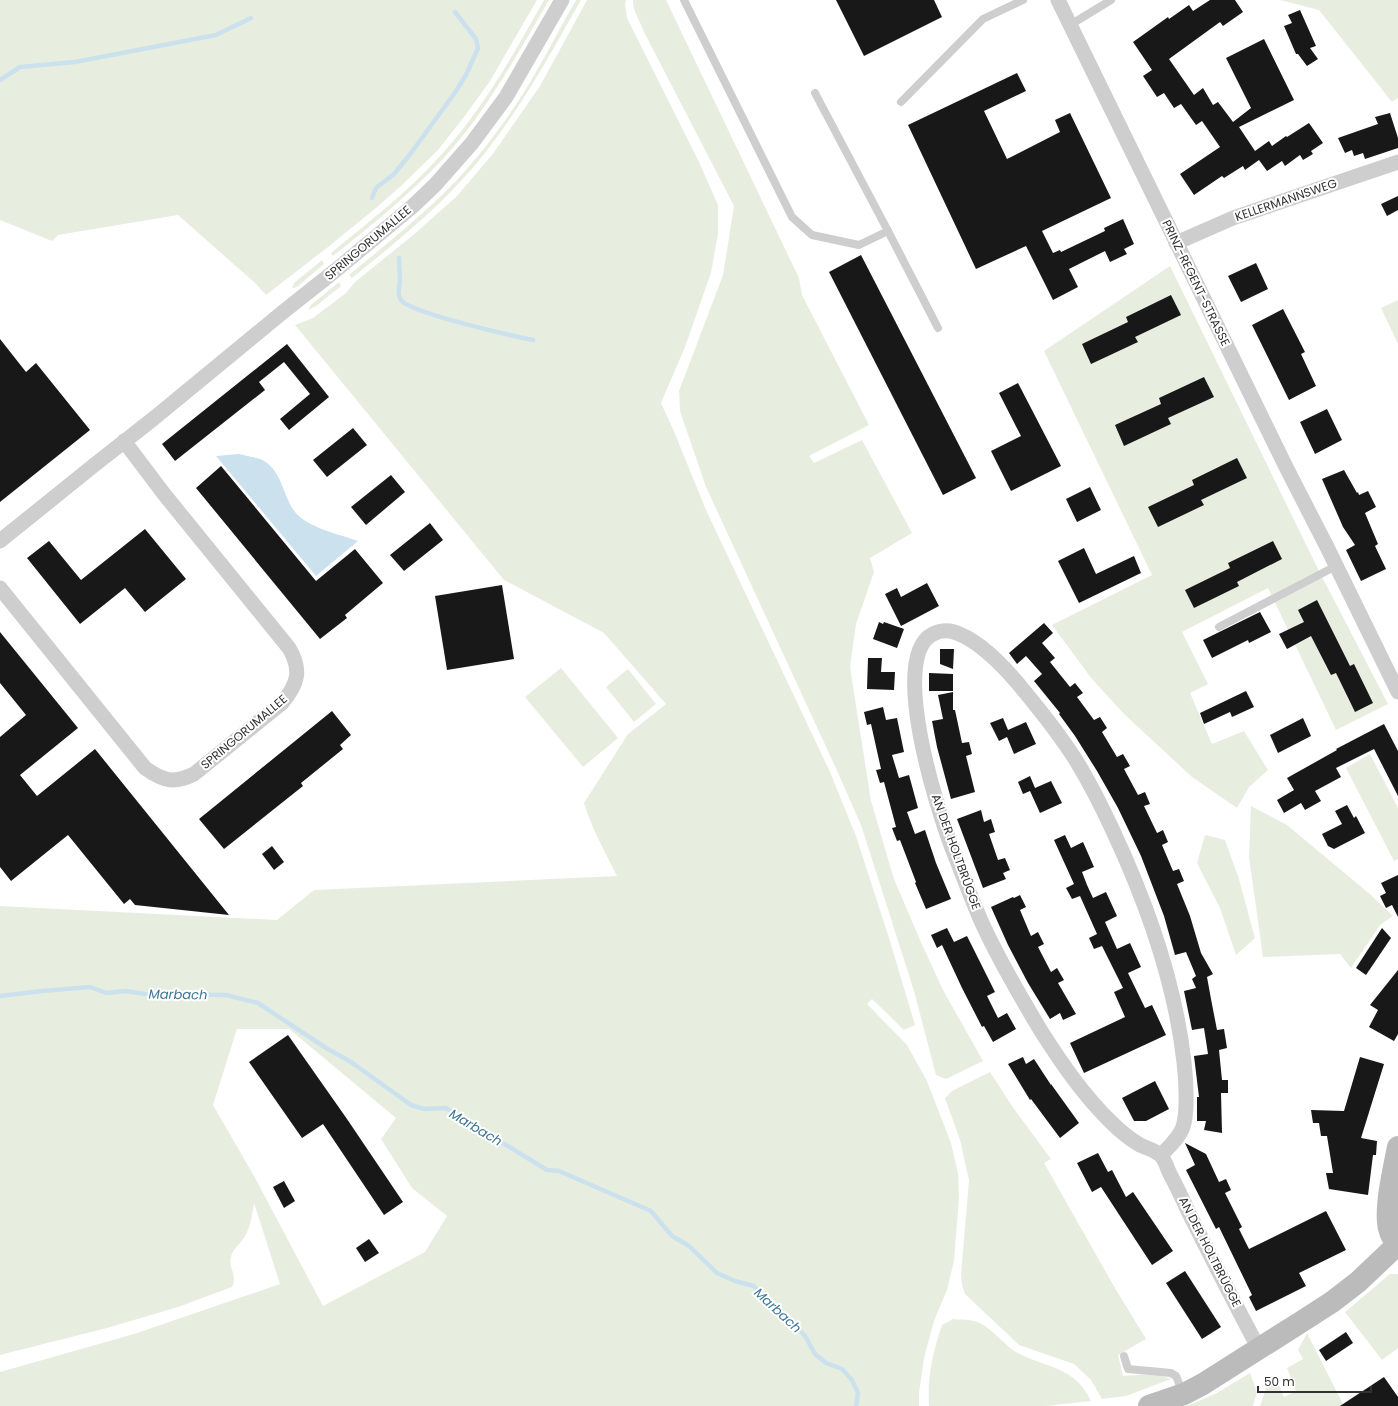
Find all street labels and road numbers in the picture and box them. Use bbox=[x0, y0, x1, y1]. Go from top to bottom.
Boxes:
street label: KELLERMANNSWEG bbox=[1233, 174, 1339, 225]
street label: SPRINGORUMALLEE bbox=[321, 201, 414, 284]
street label: PRINZ-REGENT-STRASSE bbox=[1158, 217, 1234, 349]
street label: SPRINGORUMALLEE bbox=[197, 690, 290, 773]
street label: AN DER HOLTBRÜGGE bbox=[928, 792, 985, 912]
street label: AN DER HOLTBRÜGGE bbox=[1175, 1194, 1246, 1310]

